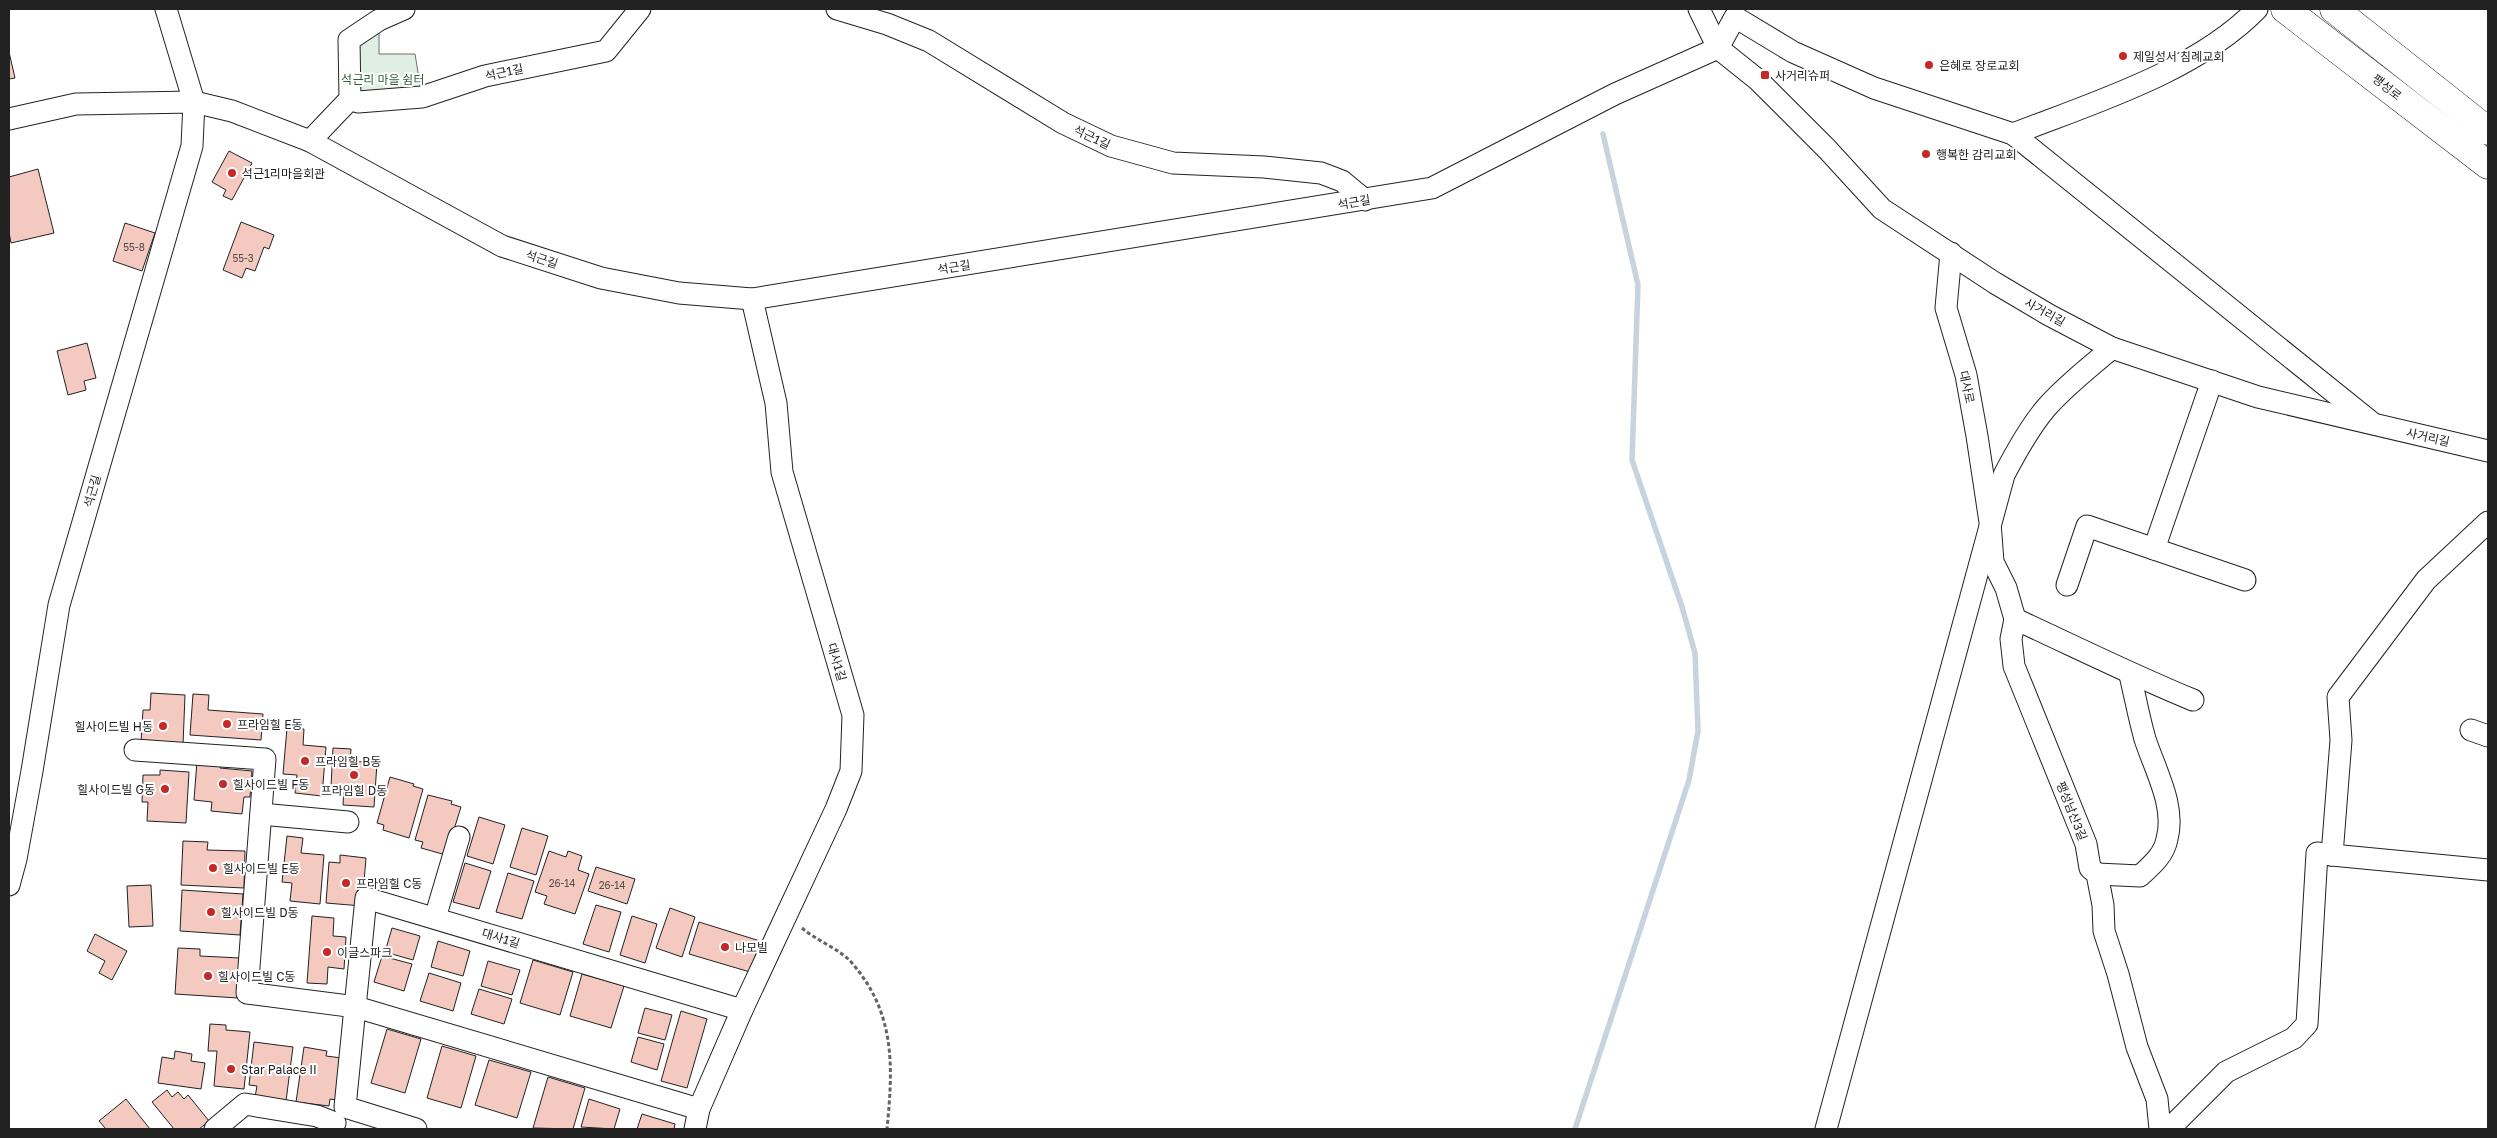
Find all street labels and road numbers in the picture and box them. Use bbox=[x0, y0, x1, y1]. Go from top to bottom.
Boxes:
street label: 석근1길 bbox=[483, 61, 525, 83]
street label: 팽성로 bbox=[2369, 71, 2405, 103]
street label: 석근1길 bbox=[1071, 122, 1113, 152]
street label: 석근길 bbox=[1336, 192, 1372, 212]
street label: 석근길 bbox=[524, 247, 560, 271]
street label: 석근길 bbox=[936, 257, 972, 277]
street label: 사거리길 bbox=[2022, 295, 2068, 329]
street label: 대사로 bbox=[1956, 369, 1978, 405]
street label: 사거리길 bbox=[2405, 425, 2451, 449]
street label: 석근길 bbox=[80, 473, 104, 509]
street label: 대사1길 bbox=[824, 641, 850, 683]
street label: 팽성남산3길 bbox=[2053, 779, 2091, 843]
street label: 대사1길 bbox=[480, 925, 522, 951]

